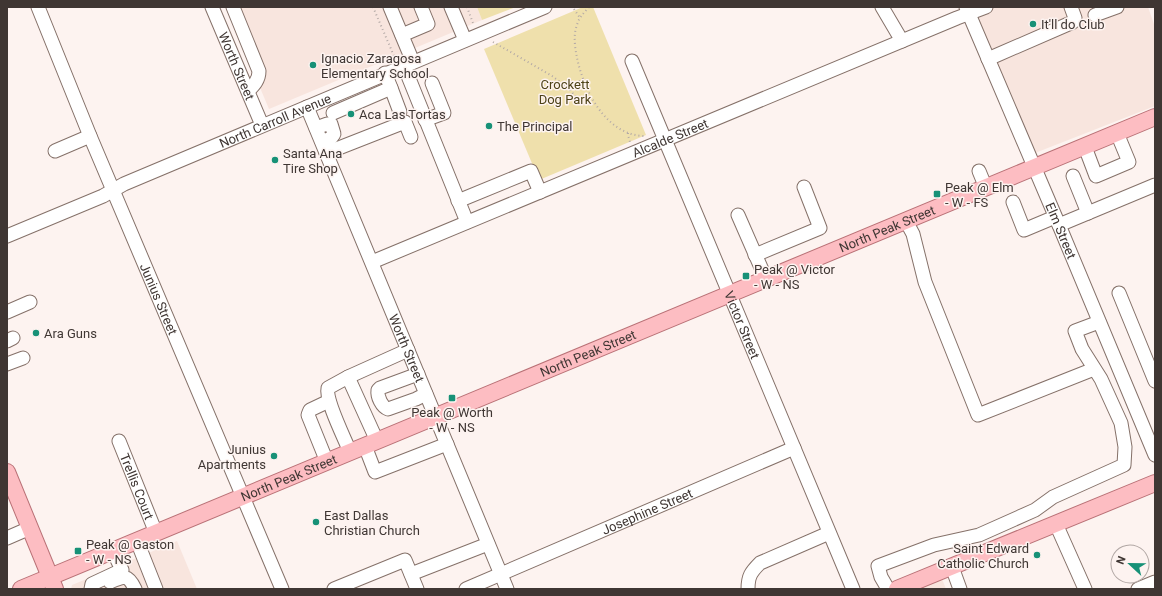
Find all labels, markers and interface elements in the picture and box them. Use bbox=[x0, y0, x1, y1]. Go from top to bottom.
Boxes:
place label: It'll do Club bbox=[1041, 17, 1105, 32]
marker: It'll do Club bbox=[1028, 19, 1038, 29]
street label: Worth Street bbox=[215, 30, 258, 102]
place label: Ignacio Zaragosa Elementary School bbox=[321, 51, 429, 81]
marker: Ignacio Zaragosa Elementary School bbox=[308, 60, 318, 70]
park label: Crockett Dog Park bbox=[539, 77, 592, 107]
street label: North Carroll Avenue bbox=[217, 91, 333, 151]
place label: Aca Las Tortas bbox=[359, 107, 446, 122]
marker: Aca Las Tortas bbox=[346, 109, 356, 119]
street label: Alcalde Street bbox=[630, 116, 710, 161]
place label: The Principal bbox=[497, 119, 572, 134]
marker: The Principal bbox=[484, 121, 494, 131]
place label: Santa Ana Tire Shop bbox=[283, 146, 342, 176]
marker: Santa Ana Tire Shop bbox=[270, 155, 280, 165]
place label: Peak @ Elm - W - FS bbox=[945, 180, 1014, 210]
marker: Peak @ Elm - W - FS bbox=[932, 189, 942, 199]
street label: Elm Street bbox=[1042, 200, 1079, 261]
street label: North Peak Street bbox=[837, 202, 937, 256]
street label: Junius Street bbox=[137, 261, 180, 337]
place label: Peak @ Victor - W - NS bbox=[754, 262, 836, 292]
marker: Peak @ Victor - W - NS bbox=[741, 271, 751, 281]
street label: Victor Street bbox=[721, 289, 763, 361]
street label: Worth Street bbox=[386, 312, 427, 385]
place label: Ara Guns bbox=[44, 326, 97, 341]
street label: North Peak Street bbox=[538, 327, 638, 380]
marker: Ara Guns bbox=[31, 328, 41, 338]
marker: Peak @ Worth - W - NS bbox=[447, 393, 457, 403]
place label: Peak @ Worth - W - NS bbox=[411, 405, 493, 435]
place label: Junius Apartments bbox=[198, 442, 266, 472]
street label: Trellis Court bbox=[117, 451, 157, 522]
street label: North Peak Street bbox=[239, 451, 339, 505]
marker: Junius Apartments bbox=[269, 451, 279, 461]
street label: Josephine Street bbox=[599, 485, 695, 538]
place label: East Dallas Christian Church bbox=[324, 508, 420, 538]
marker: East Dallas Christian Church bbox=[311, 517, 321, 527]
place label: Peak @ Gaston - W - NS bbox=[86, 537, 174, 567]
place label: Saint Edward Catholic Church bbox=[937, 541, 1029, 571]
north arrow bbox=[1110, 544, 1150, 584]
marker: Peak @ Gaston - W - NS bbox=[73, 546, 83, 556]
marker: Saint Edward Catholic Church bbox=[1032, 550, 1042, 560]
text: N bbox=[1114, 554, 1129, 566]

